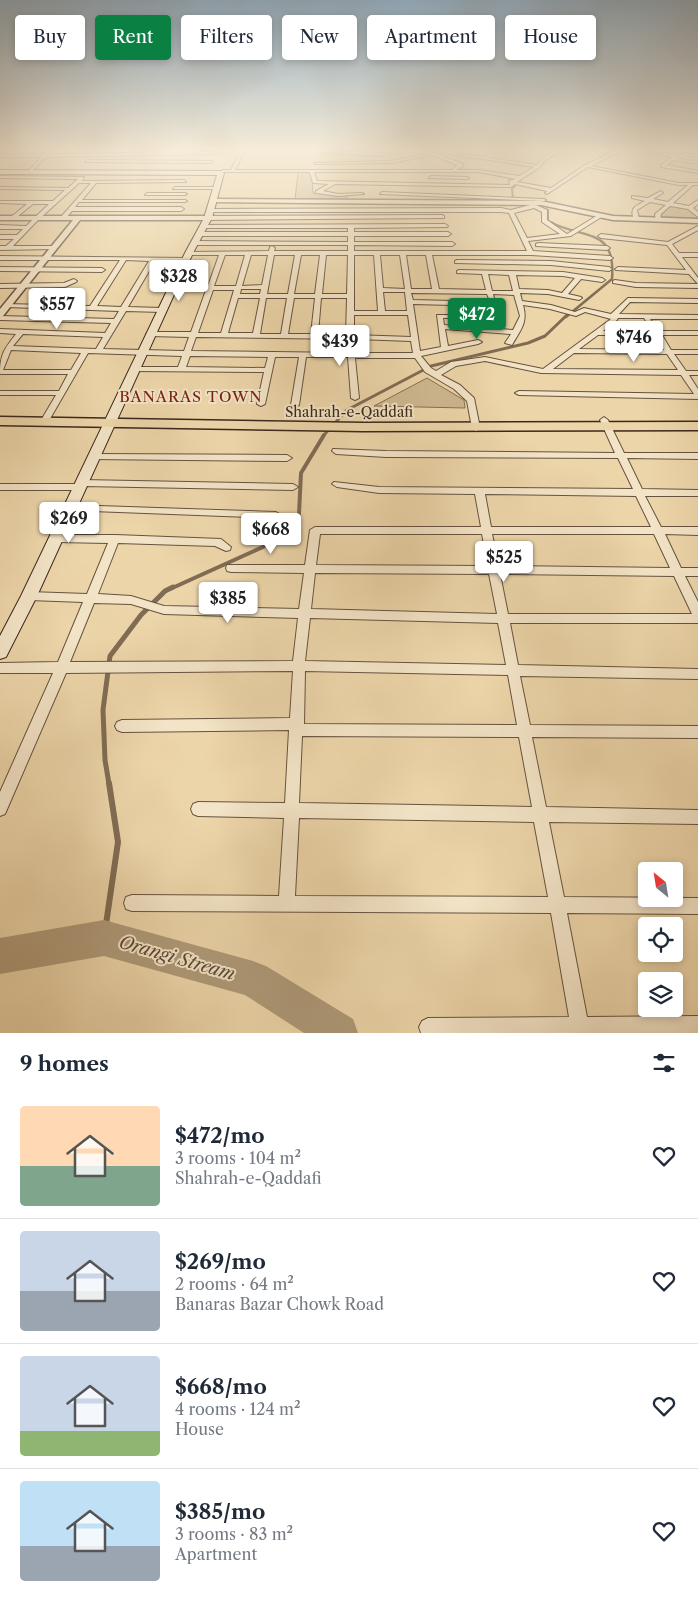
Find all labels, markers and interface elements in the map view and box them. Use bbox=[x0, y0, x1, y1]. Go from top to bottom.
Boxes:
chip: Buy bbox=[15, 15, 85, 60]
chip: Rent bbox=[95, 15, 171, 60]
chip: Filters bbox=[181, 15, 272, 60]
chip: New bbox=[282, 15, 357, 60]
chip: Apartment bbox=[367, 15, 495, 60]
chip: House bbox=[505, 15, 596, 60]
pin: $328 bbox=[149, 260, 209, 302]
text: $328 bbox=[160, 266, 198, 286]
pin: $557 bbox=[27, 288, 87, 330]
text: $557 bbox=[40, 294, 74, 314]
pin: $472 bbox=[447, 298, 507, 340]
text: $472 bbox=[459, 304, 495, 324]
pin: $746 bbox=[604, 320, 664, 363]
pin: $439 bbox=[310, 324, 370, 367]
text: $746 bbox=[616, 327, 652, 347]
text: $439 bbox=[321, 331, 359, 351]
district label: BANARAS TOWN bbox=[119, 387, 263, 406]
street label: Shahrah-e-Qaddafi bbox=[285, 403, 413, 421]
pin: $269 bbox=[39, 502, 99, 544]
text: $269 bbox=[50, 508, 88, 528]
pin: $668 bbox=[241, 512, 301, 555]
text: $668 bbox=[252, 519, 290, 539]
pin: $525 bbox=[474, 540, 534, 583]
text: $525 bbox=[486, 547, 522, 567]
pin: $385 bbox=[198, 582, 258, 624]
text: $385 bbox=[210, 588, 246, 608]
north arrow bbox=[638, 862, 682, 908]
map controls bbox=[638, 862, 683, 1017]
button: locate bbox=[638, 917, 683, 962]
water label: Orangi Stream bbox=[116, 931, 238, 985]
button: layers bbox=[638, 972, 683, 1017]
icon: filters bbox=[650, 1049, 678, 1077]
text: 9 homes bbox=[20, 1051, 109, 1076]
text: $472/mo bbox=[175, 1123, 265, 1148]
icon: home bbox=[60, 1126, 120, 1186]
icon: heart bbox=[650, 1142, 678, 1170]
text: 3 rooms · 104 m² bbox=[175, 1148, 301, 1168]
text: Shahrah-e-Qaddafi bbox=[175, 1168, 322, 1188]
text: $269/mo bbox=[175, 1249, 266, 1274]
icon: home bbox=[60, 1251, 120, 1311]
icon: heart bbox=[650, 1267, 678, 1295]
text: 2 rooms · 64 m² bbox=[175, 1274, 294, 1294]
text: Banaras Bazar Chowk Road bbox=[175, 1294, 384, 1314]
text: $668/mo bbox=[175, 1374, 267, 1399]
icon: home bbox=[60, 1376, 120, 1436]
icon: heart bbox=[650, 1392, 678, 1420]
text: 4 rooms · 124 m² bbox=[175, 1399, 300, 1419]
text: House bbox=[175, 1419, 224, 1439]
text: $385/mo bbox=[175, 1499, 265, 1524]
icon: home bbox=[60, 1501, 120, 1561]
icon: heart bbox=[650, 1517, 678, 1545]
text: 3 rooms · 83 m² bbox=[175, 1524, 293, 1544]
text: Apartment bbox=[175, 1544, 257, 1564]

